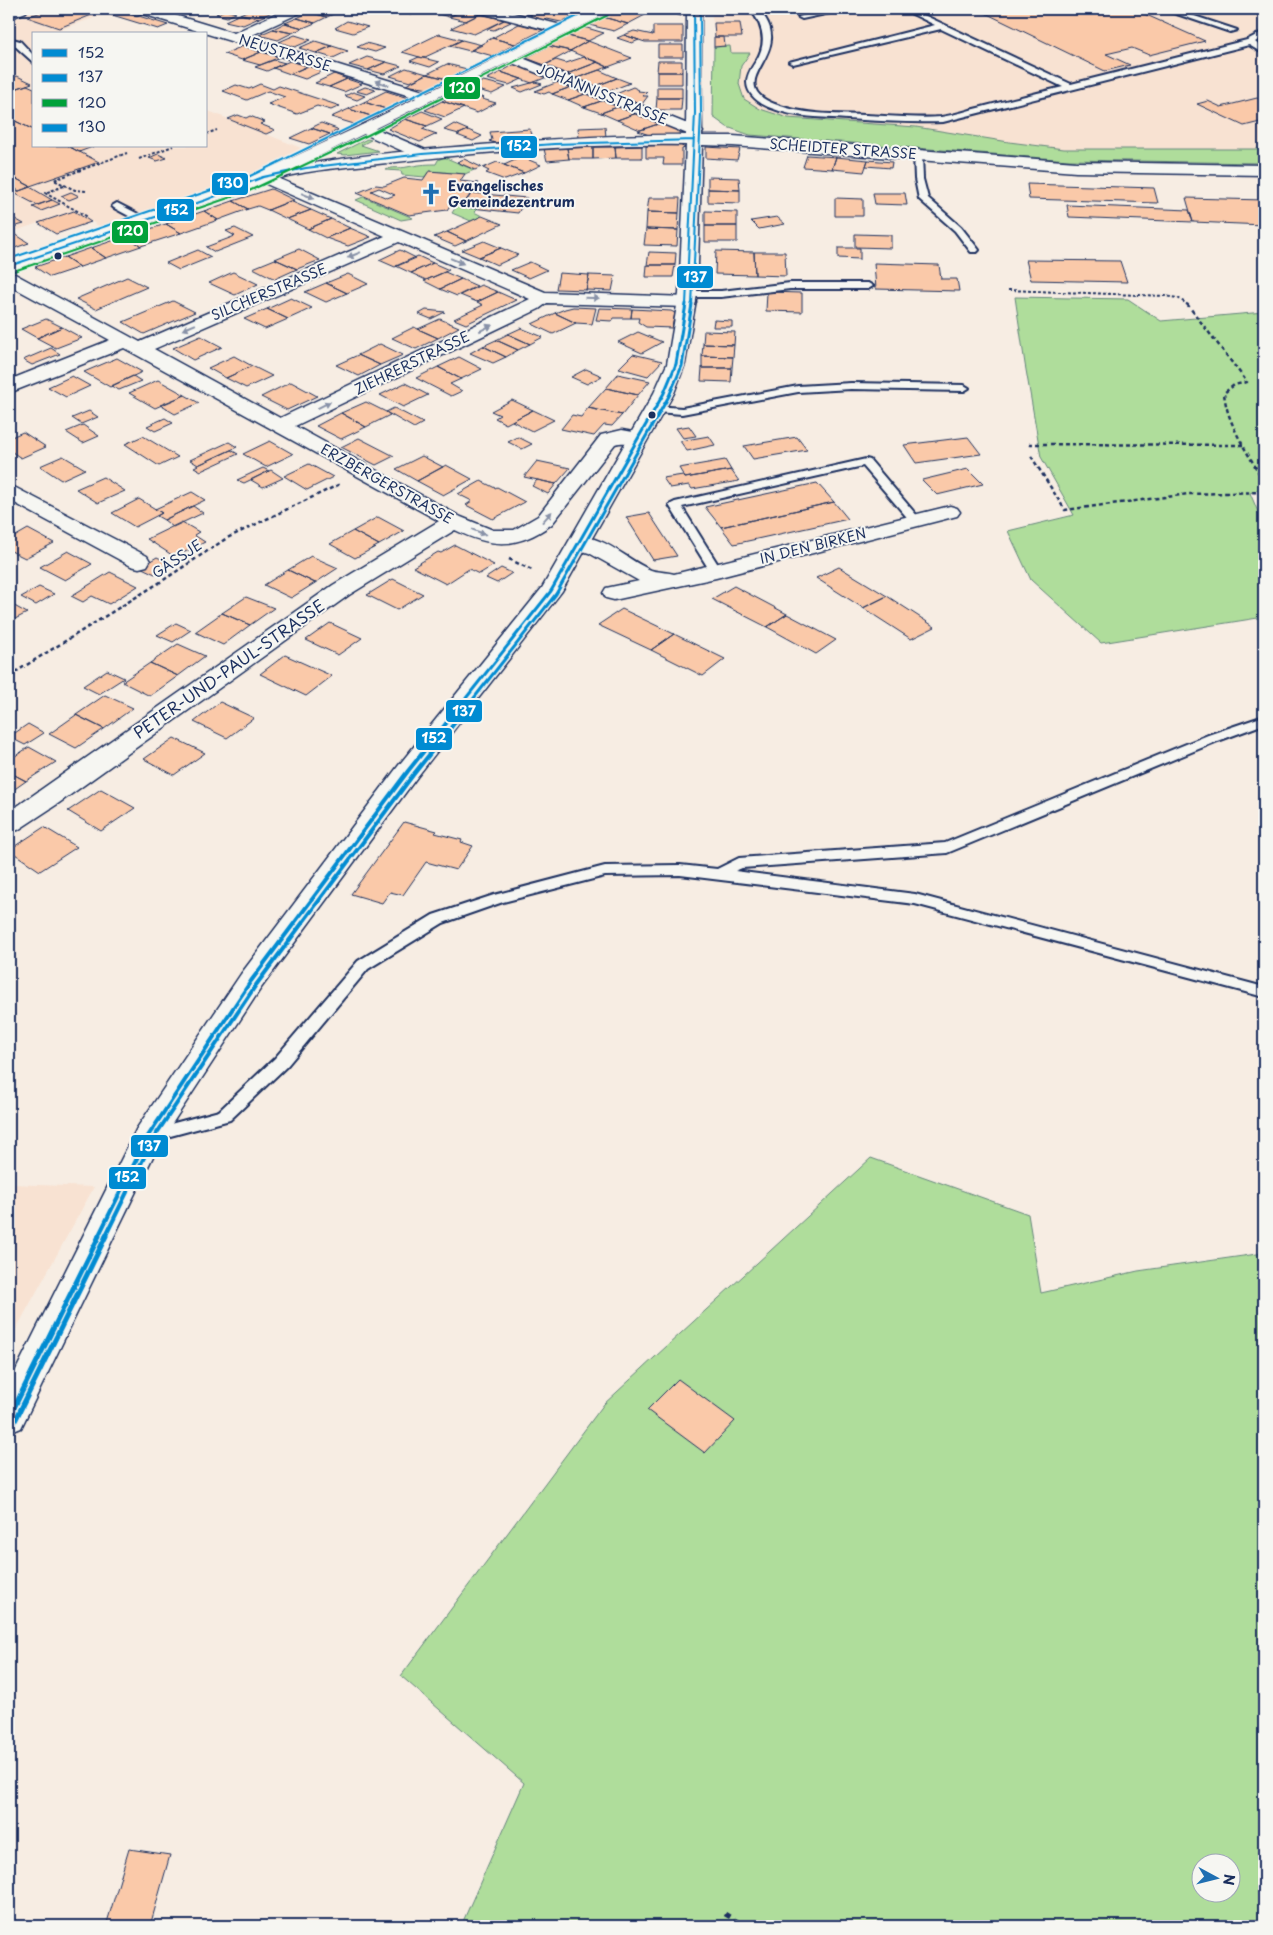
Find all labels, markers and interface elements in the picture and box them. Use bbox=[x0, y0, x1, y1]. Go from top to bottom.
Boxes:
street label: NEUSTRASSE bbox=[236, 29, 334, 77]
legend bbox=[32, 32, 208, 148]
text: 152 bbox=[78, 40, 105, 63]
street label: JOHANNISSTRASSE bbox=[533, 58, 671, 130]
text: 137 bbox=[78, 64, 103, 87]
line badge: 120 bbox=[443, 76, 481, 100]
text: 120 bbox=[449, 77, 475, 98]
one-way arrow bbox=[374, 79, 389, 86]
text: 120 bbox=[78, 90, 106, 113]
text: 130 bbox=[78, 114, 106, 137]
street label: SCHEIDTER STRASSE bbox=[769, 133, 917, 164]
line badge: 152 bbox=[500, 135, 538, 159]
text: 152 bbox=[507, 135, 532, 156]
line badge: 130 bbox=[211, 172, 249, 196]
text: 130 bbox=[217, 172, 243, 193]
place label: Evangelisches Gemeindezentrum bbox=[448, 175, 575, 212]
church icon: Evangelisches Gemeindezentrum bbox=[418, 181, 444, 207]
one-way arrow bbox=[300, 193, 315, 200]
line badge: 152 bbox=[156, 198, 195, 222]
text: 152 bbox=[164, 199, 189, 220]
line badge: 120 bbox=[111, 220, 149, 244]
text: 120 bbox=[117, 220, 143, 241]
unlabelled marker bbox=[53, 251, 63, 261]
one-way arrow bbox=[347, 252, 361, 260]
one-way arrow bbox=[450, 257, 464, 265]
street label: SILCHERSTRASSE bbox=[208, 258, 330, 325]
line badge: 137 bbox=[676, 265, 714, 289]
text: 137 bbox=[683, 266, 707, 287]
one-way arrow bbox=[584, 294, 600, 302]
one-way arrow bbox=[479, 323, 493, 331]
one-way arrow bbox=[182, 324, 196, 332]
street label: ZIEHRERSTRASSE bbox=[351, 326, 473, 400]
one-way arrow bbox=[317, 401, 331, 409]
unlabelled marker bbox=[647, 410, 657, 420]
street label: ERZBERGERSTRASSE bbox=[317, 438, 457, 529]
one-way arrow bbox=[541, 511, 553, 523]
street label: IN DEN BIRKEN bbox=[757, 522, 868, 569]
one-way arrow bbox=[471, 529, 486, 536]
street label: GÄSSJE bbox=[147, 534, 206, 583]
street label: PETER-UND-PAUL-STRASSE bbox=[128, 593, 329, 744]
line badge: 137 bbox=[445, 699, 483, 723]
text: 137 bbox=[452, 700, 476, 721]
line badge: 152 bbox=[415, 727, 453, 751]
text: 152 bbox=[422, 727, 447, 748]
line badge: 137 bbox=[130, 1134, 169, 1158]
text: 137 bbox=[137, 1135, 161, 1156]
line badge: 152 bbox=[108, 1166, 147, 1190]
text: 152 bbox=[115, 1166, 140, 1187]
north arrow bbox=[1190, 1852, 1240, 1902]
text: N bbox=[1218, 1873, 1240, 1886]

